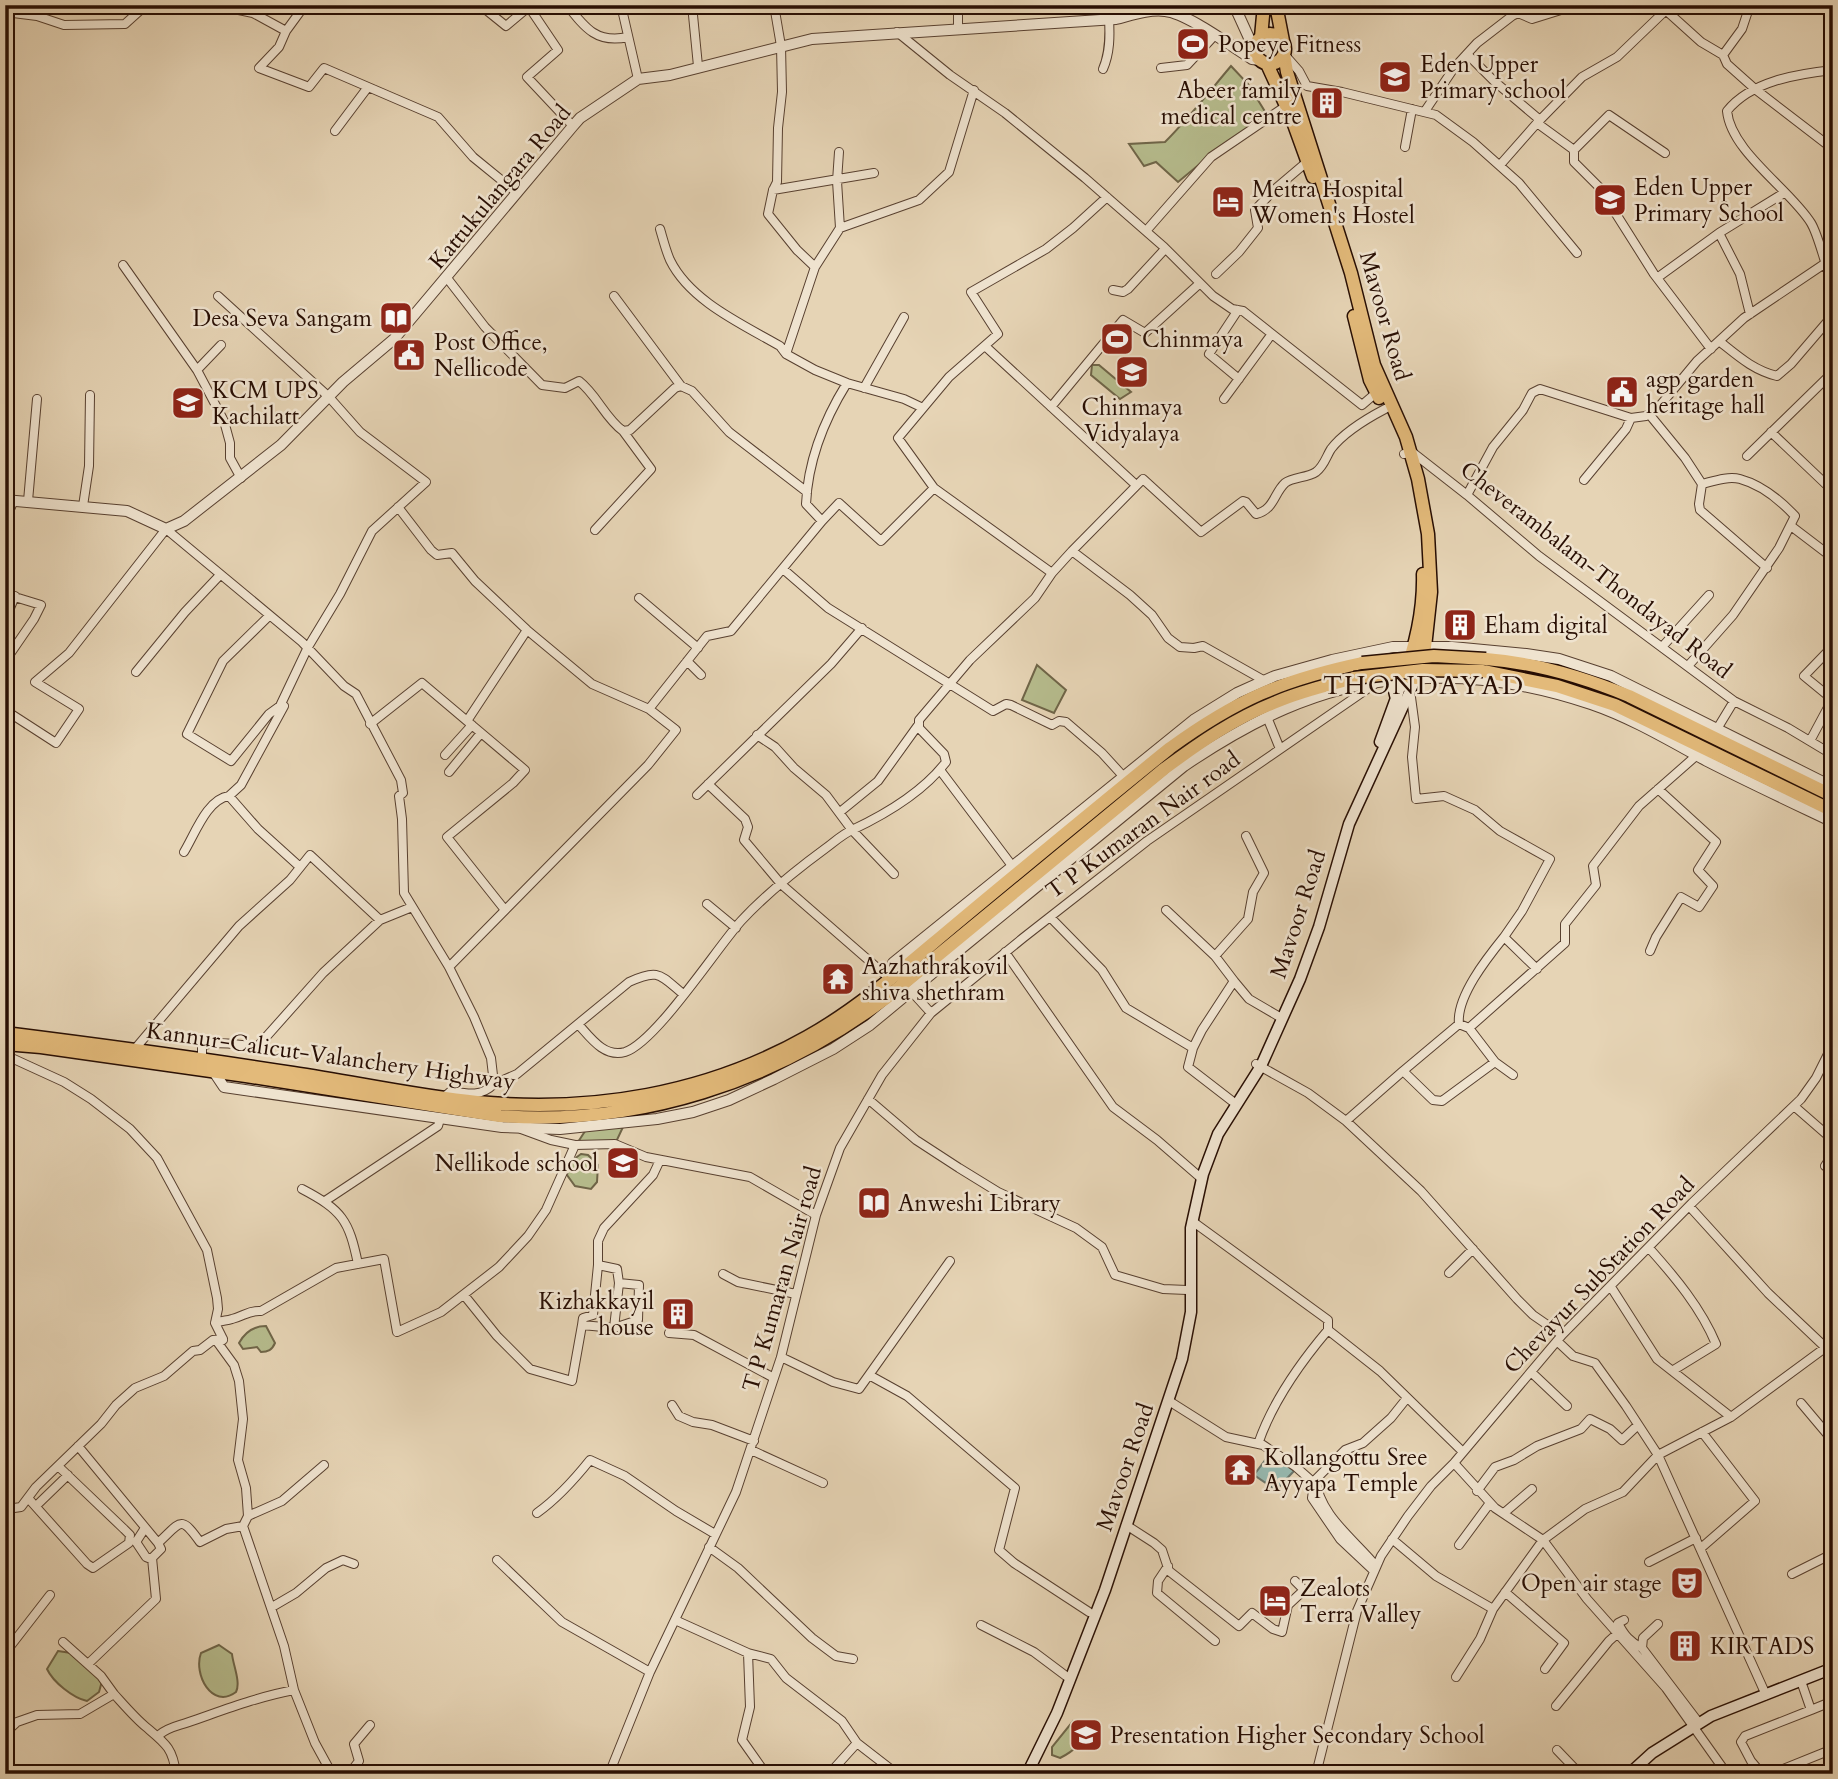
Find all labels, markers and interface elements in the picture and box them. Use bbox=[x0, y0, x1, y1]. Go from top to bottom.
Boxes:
sports icon: Popeye Fitness bbox=[1174, 25, 1212, 63]
place label: Popeye Fitness bbox=[1218, 29, 1361, 60]
place label: Eden Upper Primary school bbox=[1420, 49, 1566, 106]
school or university icon: Eden Upper Primary school bbox=[1376, 58, 1414, 96]
place label: Abeer family medical centre bbox=[1161, 75, 1302, 132]
building icon: Abeer family medical centre bbox=[1308, 84, 1346, 122]
street label: Kattukulangara Road bbox=[422, 98, 579, 276]
place label: Eden Upper Primary School bbox=[1634, 172, 1784, 229]
place label: Meitra Hospital Women's Hostel bbox=[1251, 174, 1415, 231]
school or university icon: Eden Upper Primary School bbox=[1591, 181, 1629, 219]
hotel icon: Meitra Hospital Women's Hostel bbox=[1209, 183, 1247, 221]
street label: Mavoor Road bbox=[1352, 248, 1418, 385]
library icon: Desa Seva Sangam bbox=[377, 299, 415, 337]
place label: Desa Seva Sangam bbox=[193, 303, 373, 334]
sports icon: Chinmaya bbox=[1098, 320, 1136, 358]
place label: Chinmaya bbox=[1142, 324, 1243, 355]
place label: Post Office, Nellicode bbox=[434, 327, 548, 384]
public building icon: Post Office, Nellicode bbox=[390, 336, 428, 374]
school or university icon: Chinmaya Vidyalaya bbox=[1113, 353, 1151, 391]
place label: agp garden heritage hall bbox=[1646, 364, 1765, 421]
public building icon: agp garden heritage hall bbox=[1603, 373, 1641, 411]
place label: KCM UPS Kachilatt bbox=[212, 375, 318, 432]
school or university icon: KCM UPS Kachilatt bbox=[169, 384, 207, 422]
place label: Chinmaya Vidyalaya bbox=[1081, 392, 1183, 449]
street label: Cheverambalam-Thondayad Road bbox=[1454, 454, 1739, 686]
building icon: Eham digital bbox=[1441, 606, 1479, 644]
place label: Eham digital bbox=[1484, 610, 1608, 641]
district label: THONDAYAD bbox=[1323, 668, 1525, 703]
street label: T P Kumaran Nair road bbox=[1040, 744, 1247, 906]
street label: Mavoor Road bbox=[1263, 845, 1334, 982]
place label: Aazhathrakovil shiva shethram bbox=[862, 951, 1008, 1008]
temple icon: Aazhathrakovil shiva shethram bbox=[819, 960, 857, 998]
street label: Kannur-Calicut-Valanchery Highway bbox=[144, 1015, 518, 1097]
school or university icon: Nellikode school bbox=[604, 1144, 642, 1182]
place label: Nellikode school bbox=[435, 1148, 598, 1179]
street label: T P Kumaran Nair road bbox=[735, 1162, 829, 1395]
street label: Chevayur SubStation Road bbox=[1497, 1169, 1702, 1380]
library icon: Anweshi Library bbox=[855, 1184, 893, 1222]
place label: Anweshi Library bbox=[898, 1188, 1061, 1219]
place label: Kizhakkayil house bbox=[539, 1286, 654, 1343]
building icon: Kizhakkayil house bbox=[659, 1295, 697, 1333]
street label: Mavoor Road bbox=[1089, 1398, 1162, 1535]
place label: Kollangottu Sree Ayyapa Temple bbox=[1264, 1442, 1428, 1499]
temple icon: Kollangottu Sree Ayyapa Temple bbox=[1221, 1451, 1259, 1489]
theatre icon: Open air stage bbox=[1668, 1564, 1706, 1602]
place label: Open air stage bbox=[1521, 1568, 1662, 1599]
place label: Zealots Terra Valley bbox=[1300, 1573, 1421, 1630]
hotel icon: Zealots Terra Valley bbox=[1256, 1582, 1294, 1620]
building icon: KIRTADS bbox=[1666, 1627, 1704, 1665]
place label: KIRTADS bbox=[1710, 1631, 1814, 1662]
school or university icon: Presentation Higher Secondary School bbox=[1067, 1716, 1105, 1754]
place label: Presentation Higher Secondary School bbox=[1110, 1720, 1485, 1751]

